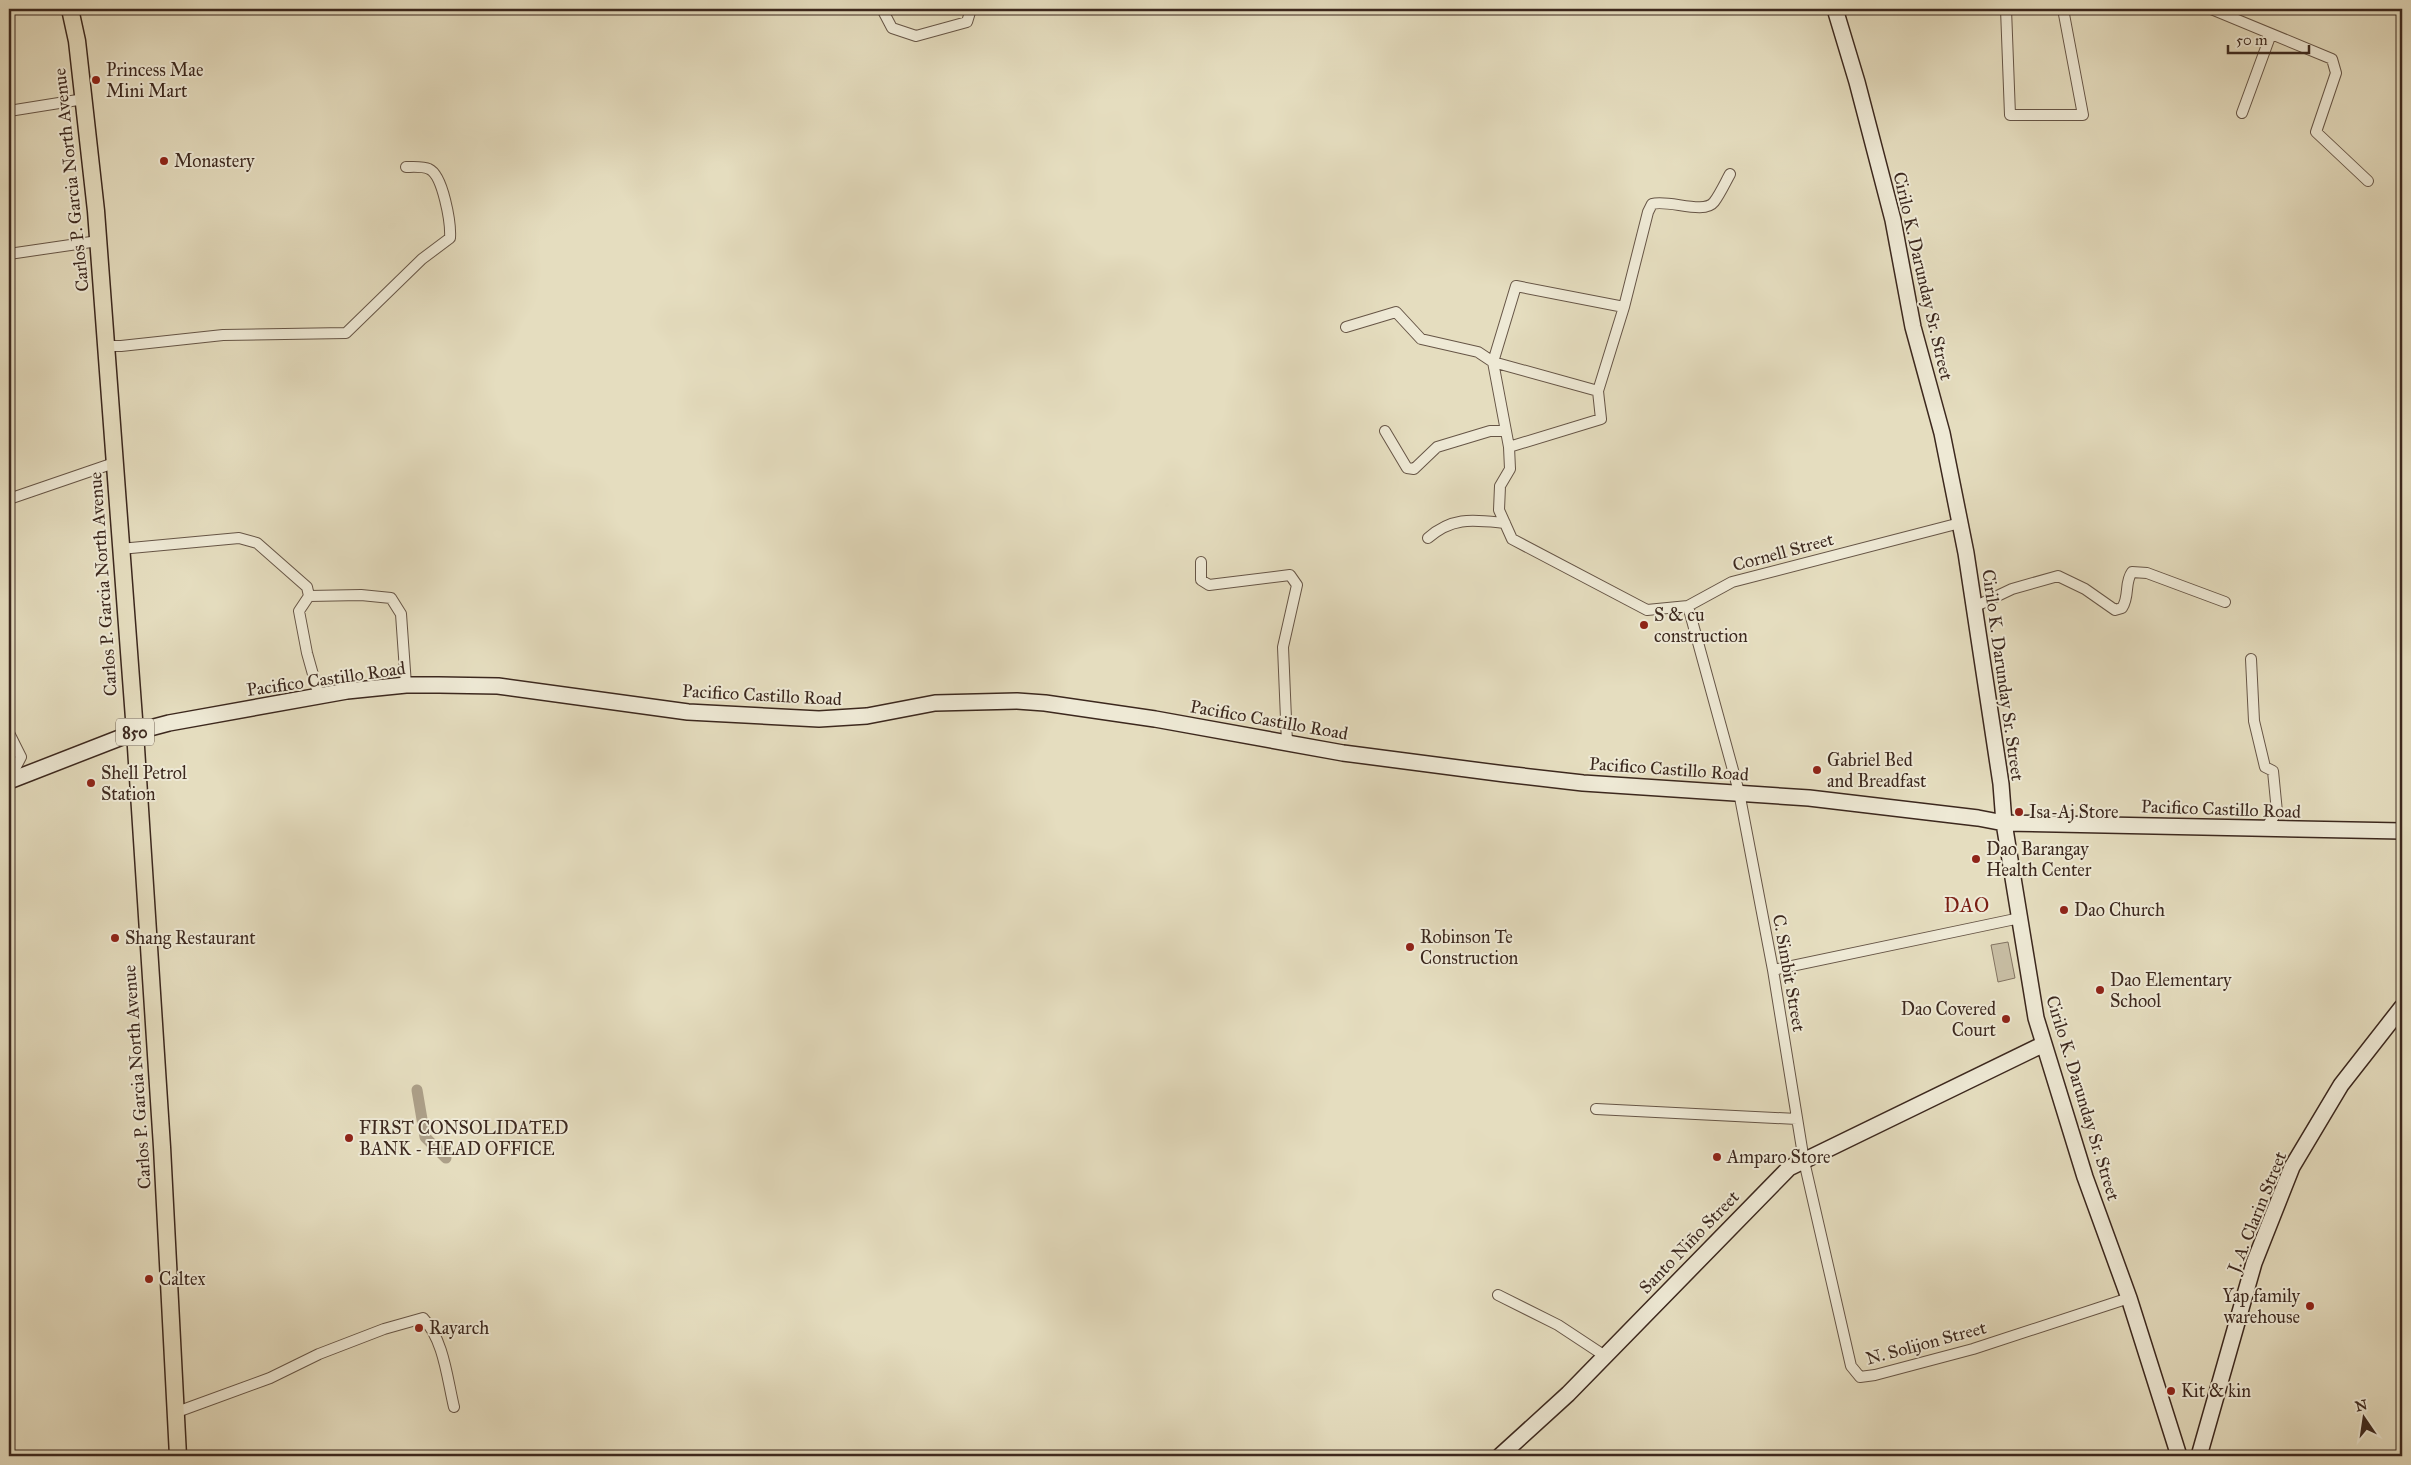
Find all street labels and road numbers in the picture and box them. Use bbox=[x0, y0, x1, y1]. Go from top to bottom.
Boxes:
street label: Carlos P. Garcia North Avenue bbox=[48, 67, 94, 293]
street label: Cirilo K. Darunday Sr. Street bbox=[1888, 170, 1958, 383]
street label: Carlos P. Garcia North Avenue bbox=[84, 471, 122, 697]
street label: Cornell Street bbox=[1730, 528, 1837, 576]
street label: Cirilo K. Darunday Sr. Street bbox=[1977, 568, 2029, 783]
street label: Pacifico Castillo Road bbox=[245, 657, 407, 701]
street label: Pacifico Castillo Road bbox=[681, 680, 843, 710]
street label: Pacifico Castillo Road bbox=[1188, 695, 1350, 745]
road number: 850 bbox=[116, 719, 154, 746]
street label: Pacifico Castillo Road bbox=[1588, 752, 1750, 786]
street label: Pacifico Castillo Road bbox=[2141, 795, 2301, 823]
street label: C. Simbit Street bbox=[1768, 913, 1810, 1034]
street label: Carlos P. Garcia North Avenue bbox=[118, 964, 156, 1190]
street label: Cirilo K. Darunday Sr. Street bbox=[2041, 993, 2125, 1204]
street label: J. A. Clarin Street bbox=[2222, 1148, 2293, 1278]
street label: Santo Niño Street bbox=[1634, 1185, 1744, 1298]
street label: N. Solijon Street bbox=[1863, 1316, 1989, 1370]

